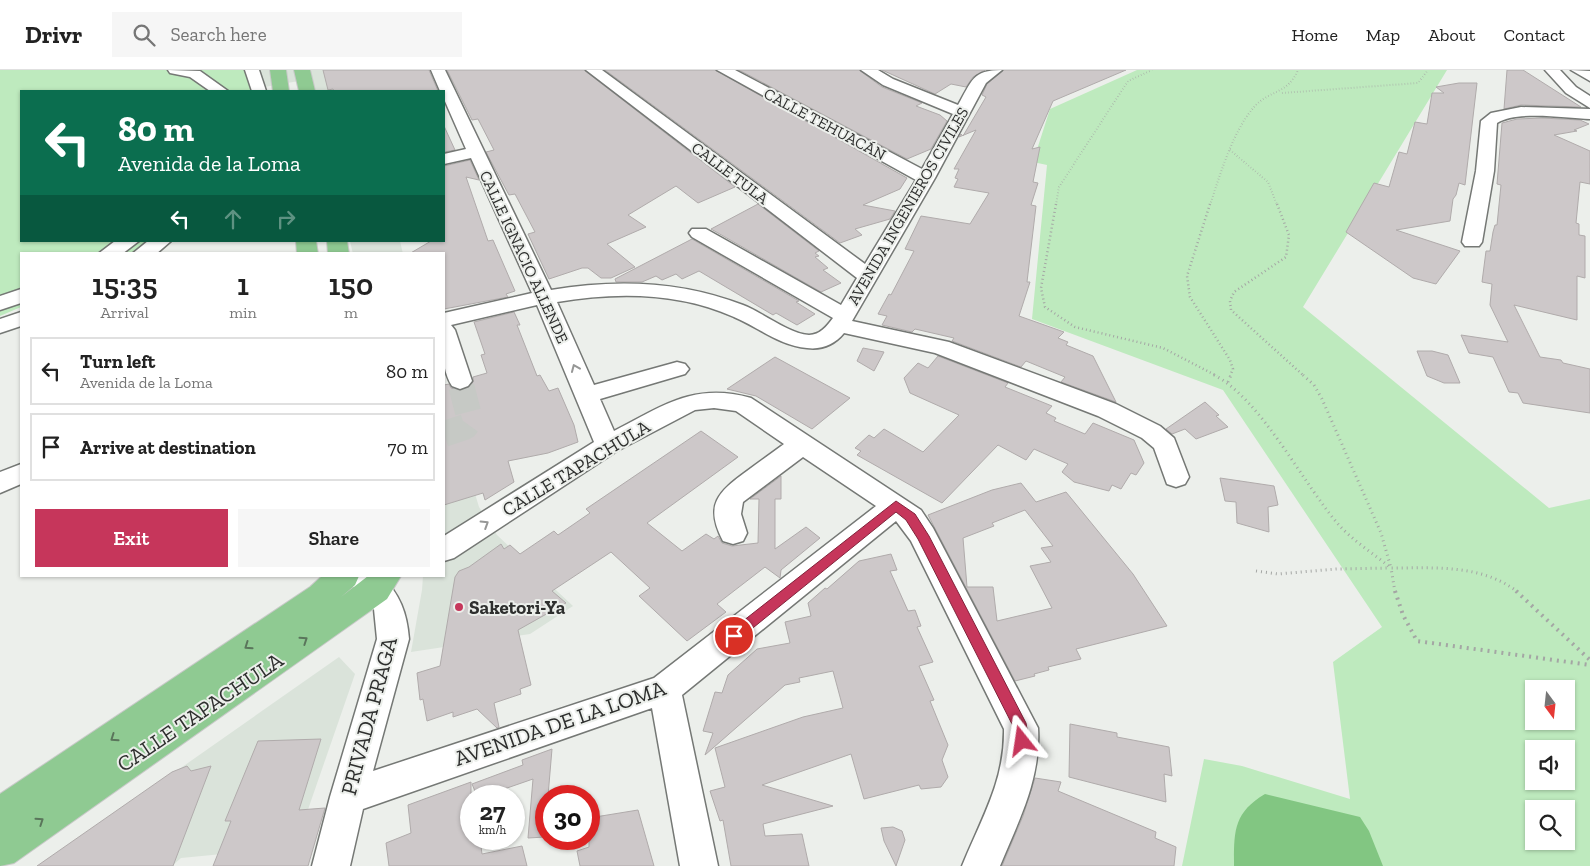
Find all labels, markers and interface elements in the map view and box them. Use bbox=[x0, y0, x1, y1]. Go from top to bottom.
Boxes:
search box bbox=[112, 12, 462, 57]
text: Drivr bbox=[25, 20, 82, 49]
icon: search bbox=[130, 21, 158, 49]
text: Search here bbox=[170, 23, 267, 46]
text: Home bbox=[1291, 24, 1338, 46]
text: Map bbox=[1366, 24, 1400, 46]
text: About bbox=[1428, 24, 1475, 46]
text: Contact bbox=[1503, 24, 1565, 46]
street label: CALLE TEHUACÁN bbox=[761, 84, 889, 164]
street label: AVENIDA INGENIEROS CIVILES bbox=[843, 104, 973, 308]
text: 80 m bbox=[118, 108, 194, 150]
icon: left bbox=[35, 110, 100, 175]
street label: CALLE TULA bbox=[688, 138, 773, 208]
text: Avenida de la Loma bbox=[118, 150, 301, 177]
street label: CALLE IGNACIO ALLENDE bbox=[476, 168, 572, 346]
icon: left bbox=[166, 205, 194, 233]
icon: ahead bbox=[219, 205, 247, 233]
icon: right bbox=[272, 205, 300, 233]
text: 15:35 bbox=[92, 267, 157, 303]
text: 1 bbox=[237, 267, 249, 303]
text: 150 bbox=[328, 267, 373, 303]
text: Arrival bbox=[100, 303, 149, 322]
text: min bbox=[229, 303, 257, 322]
text: m bbox=[344, 303, 358, 322]
text: Turn left bbox=[80, 350, 155, 373]
icon: left bbox=[37, 357, 65, 385]
text: 80 m bbox=[386, 360, 428, 383]
one-way arrow bbox=[571, 364, 581, 373]
text: Avenida de la Loma bbox=[80, 373, 213, 392]
street label: CALLE TAPACHULA bbox=[498, 414, 655, 521]
icon: arrive bbox=[37, 433, 65, 461]
text: Arrive at destination bbox=[80, 436, 256, 459]
text: 70 m bbox=[387, 436, 428, 459]
button: Exit bbox=[35, 509, 228, 567]
button: Share bbox=[238, 509, 430, 567]
one-way arrow bbox=[480, 520, 489, 530]
place label: Saketori-Ya bbox=[469, 596, 566, 619]
marker: Saketori-Ya bbox=[453, 601, 465, 613]
pin bbox=[713, 615, 755, 657]
icon: arrive bbox=[720, 622, 748, 650]
street label: PRIVADA PRAGA bbox=[335, 633, 403, 798]
one-way arrow bbox=[298, 637, 308, 646]
one-way arrow bbox=[244, 640, 254, 649]
street label: CALLE TAPACHULA bbox=[112, 646, 289, 778]
street label: AVENIDA DE LA LOMA bbox=[451, 674, 670, 772]
north arrow bbox=[1525, 680, 1575, 730]
map controls bbox=[1525, 680, 1575, 850]
position arrow bbox=[995, 714, 1047, 766]
one-way arrow bbox=[110, 732, 120, 741]
button: sound bbox=[1525, 740, 1575, 790]
speed limit sign: 30 bbox=[535, 785, 600, 850]
text: 27 bbox=[480, 796, 505, 826]
button: search bbox=[1525, 800, 1575, 850]
one-way arrow bbox=[34, 818, 44, 827]
text: km/h bbox=[479, 823, 506, 837]

